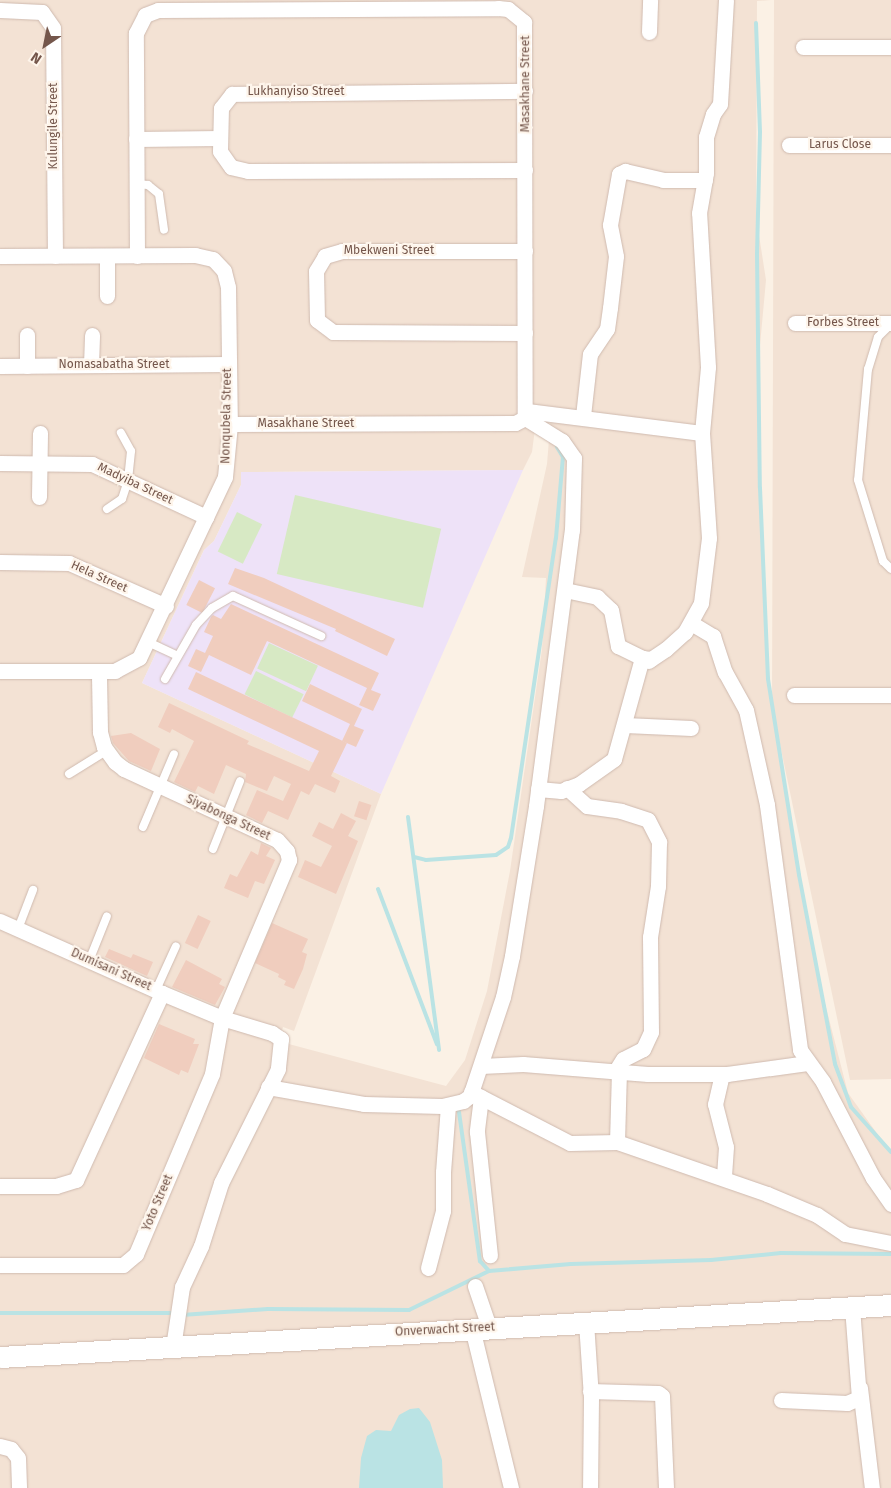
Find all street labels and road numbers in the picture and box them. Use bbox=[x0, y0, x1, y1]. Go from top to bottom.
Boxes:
street label: Masakhane Street bbox=[519, 36, 533, 132]
street label: Kulungile Street bbox=[47, 83, 61, 169]
street label: Lukhanyiso Street bbox=[247, 85, 345, 99]
street label: Larus Close bbox=[809, 138, 871, 152]
street label: Mbekweni Street bbox=[344, 244, 434, 258]
street label: Forbes Street bbox=[807, 316, 879, 330]
street label: Nomasabatha Street bbox=[58, 358, 170, 372]
street label: Nonqubela Street bbox=[219, 368, 235, 464]
street label: Masakhane Street bbox=[258, 417, 354, 431]
street label: Madyiba Street bbox=[95, 460, 175, 508]
street label: Hela Street bbox=[68, 558, 130, 596]
street label: Siyabonga Street bbox=[183, 792, 273, 844]
street label: Dumisani Street bbox=[69, 946, 153, 994]
street label: Yoto Street bbox=[140, 1173, 176, 1233]
street label: Onverwacht Street bbox=[395, 1320, 495, 1340]

